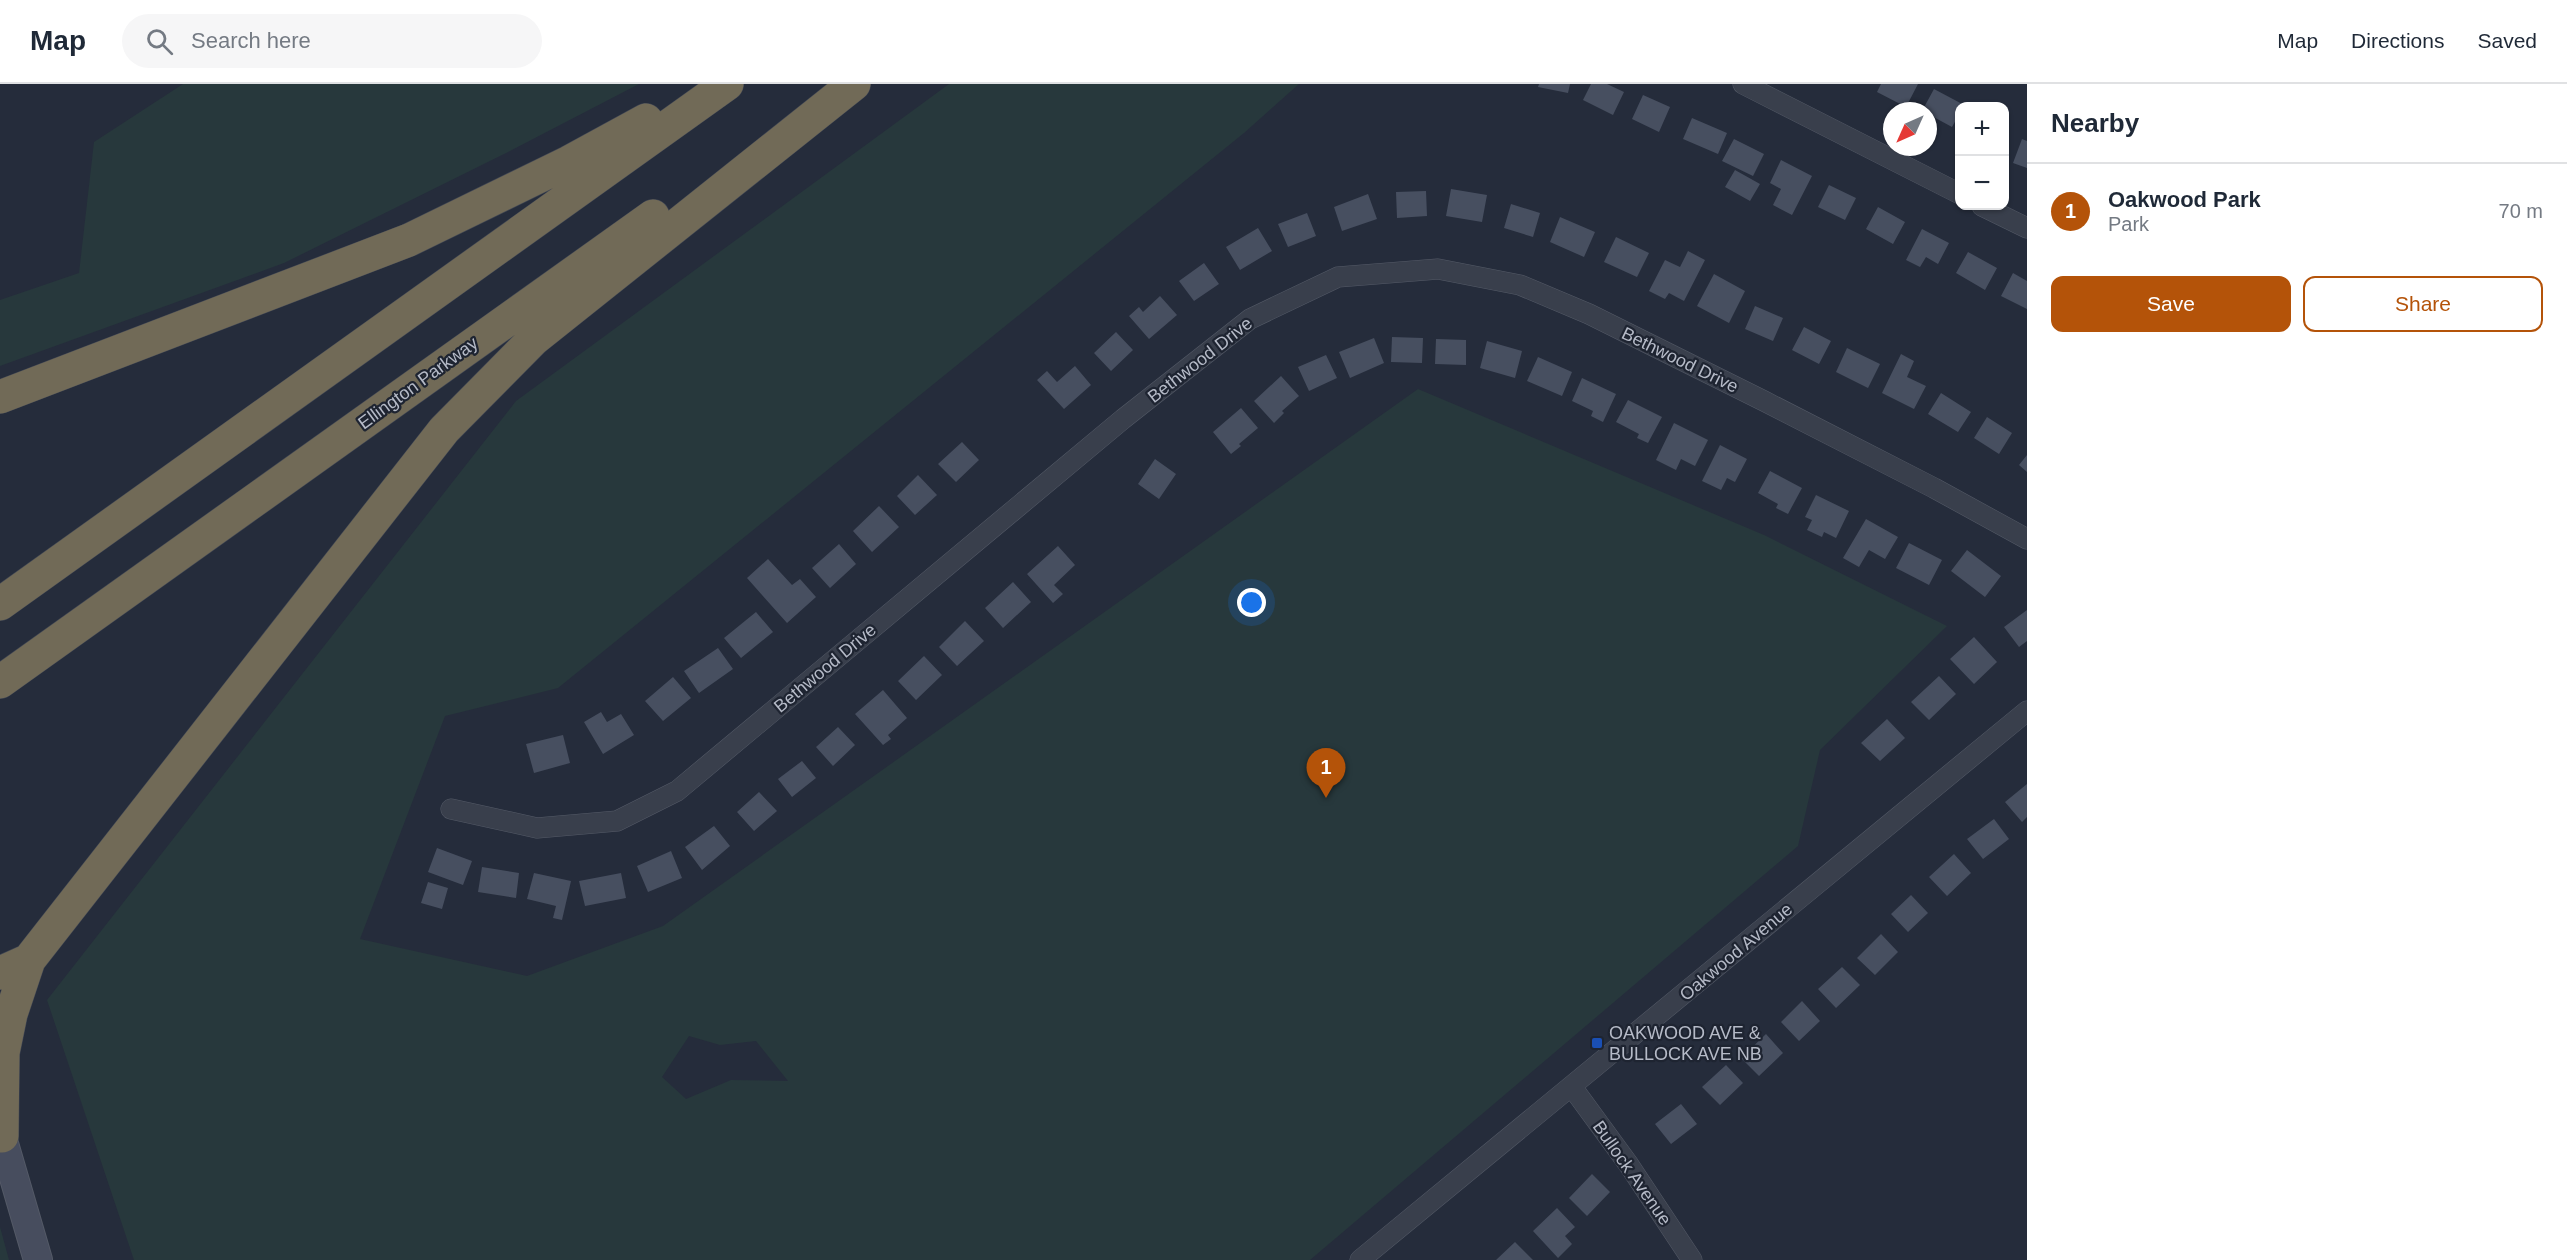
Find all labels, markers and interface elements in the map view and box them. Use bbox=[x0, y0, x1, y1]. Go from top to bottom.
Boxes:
search box bbox=[122, 14, 542, 68]
text: Map bbox=[30, 25, 86, 56]
icon: search bbox=[143, 25, 176, 58]
text: Search here bbox=[191, 28, 311, 53]
text: Map bbox=[2277, 29, 2318, 52]
text: Directions bbox=[2351, 29, 2444, 52]
text: Saved bbox=[2477, 29, 2537, 52]
north arrow bbox=[1883, 102, 1937, 156]
map controls bbox=[1955, 102, 2009, 210]
button: + bbox=[1955, 102, 2009, 156]
text: Nearby bbox=[2051, 108, 2139, 138]
button: − bbox=[1955, 156, 2009, 210]
text: Oakwood Park bbox=[2108, 187, 2261, 212]
text: 1 bbox=[2065, 200, 2076, 222]
text: 70 m bbox=[2499, 200, 2543, 222]
text: Park bbox=[2108, 213, 2149, 235]
button: Save bbox=[2051, 276, 2291, 332]
button: Share bbox=[2303, 276, 2543, 332]
street label: Bethwood Drive bbox=[1144, 313, 1256, 407]
street label: Bethwood Drive bbox=[1619, 323, 1741, 397]
street label: Ellington Parkway bbox=[354, 333, 482, 433]
your location bbox=[1237, 588, 1266, 617]
street label: Bethwood Drive bbox=[770, 619, 880, 717]
pin: 1 bbox=[1306, 748, 1346, 798]
street label: Oakwood Avenue bbox=[1676, 899, 1796, 1005]
place label: OAKWOOD AVE & BULLOCK AVE NB bbox=[1609, 1023, 1762, 1064]
marker: OAKWOOD AVE & BULLOCK AVE NB bbox=[1590, 1036, 1604, 1050]
street label: Bullock Avenue bbox=[1589, 1117, 1675, 1229]

